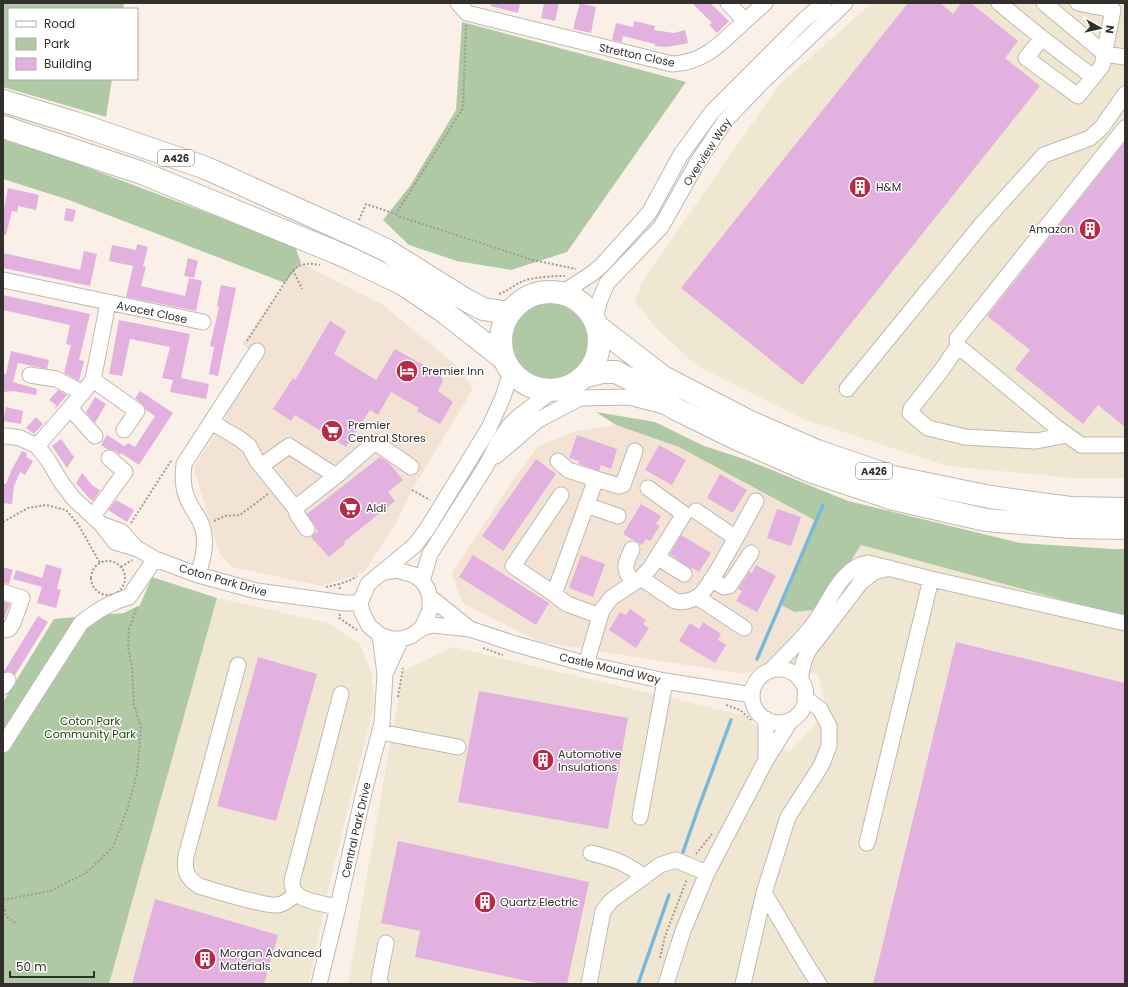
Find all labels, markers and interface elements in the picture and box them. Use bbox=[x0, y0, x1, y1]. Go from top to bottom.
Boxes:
legend bbox=[8, 8, 138, 80]
north arrow bbox=[1080, 8, 1120, 48]
text: Road bbox=[44, 15, 75, 32]
text: N bbox=[1101, 24, 1118, 35]
text: Park bbox=[44, 35, 71, 52]
street label: Stretton Close bbox=[598, 39, 677, 71]
text: Building bbox=[44, 55, 92, 72]
street label: Overview Way bbox=[679, 114, 735, 189]
road number: A426 bbox=[158, 150, 194, 166]
building icon: H&M bbox=[847, 174, 873, 200]
place label: H&M bbox=[876, 179, 901, 195]
building icon: Amazon bbox=[1077, 216, 1103, 242]
place label: Amazon bbox=[1029, 221, 1074, 237]
street label: Avocet Close bbox=[115, 297, 189, 327]
hotel icon: Premier Inn bbox=[394, 358, 420, 384]
place label: Premier Inn bbox=[422, 363, 484, 379]
place label: Premier Central Stores bbox=[348, 417, 426, 446]
supermarket icon: Premier Central Stores bbox=[319, 418, 345, 444]
road number: A426 bbox=[856, 463, 892, 479]
supermarket icon: Aldi bbox=[337, 495, 363, 521]
place label: Aldi bbox=[366, 500, 387, 516]
street label: Coton Park Drive bbox=[177, 560, 269, 600]
street label: Castle Mound Way bbox=[558, 649, 663, 688]
park label: Coton Park Community Park bbox=[44, 713, 136, 742]
place label: Automotive Insulations bbox=[558, 746, 622, 775]
building icon: Automotive Insulations bbox=[530, 747, 556, 773]
street label: Central Park Drive bbox=[337, 780, 375, 879]
building icon: Quartz Electric bbox=[472, 889, 498, 915]
place label: Quartz Electric bbox=[500, 894, 579, 910]
place label: Morgan Advanced Materials bbox=[220, 945, 322, 974]
building icon: Morgan Advanced Materials bbox=[192, 946, 218, 972]
scale bar bbox=[10, 953, 94, 979]
text: 50 m bbox=[16, 958, 47, 975]

